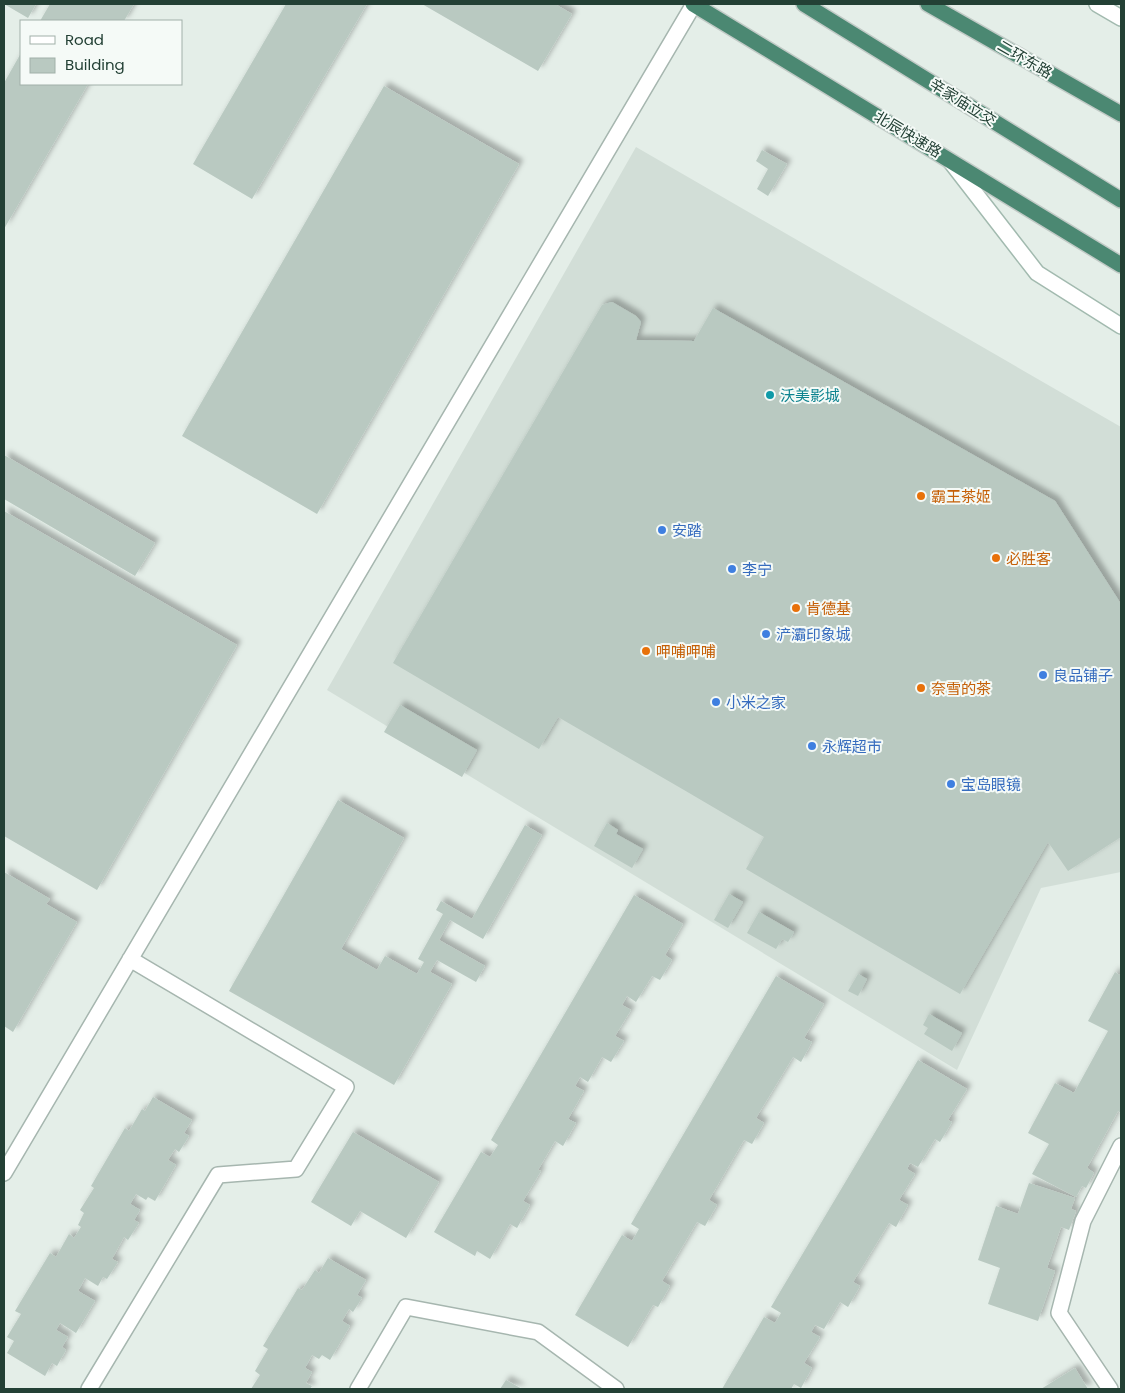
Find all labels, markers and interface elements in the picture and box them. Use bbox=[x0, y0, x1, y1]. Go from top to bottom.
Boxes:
legend bbox=[20, 20, 182, 85]
text: Road bbox=[65, 29, 104, 50]
street label: 二环东路 bbox=[994, 35, 1056, 83]
text: Building bbox=[65, 54, 125, 75]
street label: 辛家庙立交 bbox=[926, 73, 1000, 131]
street label: 北辰快速路 bbox=[870, 106, 946, 162]
place label: 沃美影城 bbox=[780, 385, 840, 406]
marker: 沃美影城 bbox=[764, 389, 776, 401]
place label: 霸王茶姬 bbox=[931, 486, 991, 507]
marker: 霸王茶姬 bbox=[915, 490, 927, 502]
place label: 安踏 bbox=[672, 520, 702, 541]
marker: 安踏 bbox=[656, 524, 668, 536]
place label: 必胜客 bbox=[1006, 548, 1051, 569]
marker: 必胜客 bbox=[990, 552, 1002, 564]
place label: 李宁 bbox=[742, 559, 772, 580]
marker: 李宁 bbox=[726, 563, 738, 575]
place label: 肯德基 bbox=[806, 598, 851, 619]
marker: 肯德基 bbox=[790, 602, 802, 614]
place label: 浐灞印象城 bbox=[776, 624, 851, 645]
marker: 浐灞印象城 bbox=[760, 628, 772, 640]
place label: 呷哺呷哺 bbox=[656, 641, 716, 662]
marker: 呷哺呷哺 bbox=[640, 645, 652, 657]
place label: 良品铺子 bbox=[1053, 665, 1113, 686]
marker: 良品铺子 bbox=[1037, 669, 1049, 681]
place label: 奈雪的茶 bbox=[931, 678, 991, 699]
marker: 奈雪的茶 bbox=[915, 682, 927, 694]
place label: 小米之家 bbox=[726, 692, 786, 713]
marker: 小米之家 bbox=[710, 696, 722, 708]
place label: 永辉超市 bbox=[822, 736, 882, 757]
marker: 永辉超市 bbox=[806, 740, 818, 752]
place label: 宝岛眼镜 bbox=[961, 774, 1021, 795]
marker: 宝岛眼镜 bbox=[945, 778, 957, 790]

